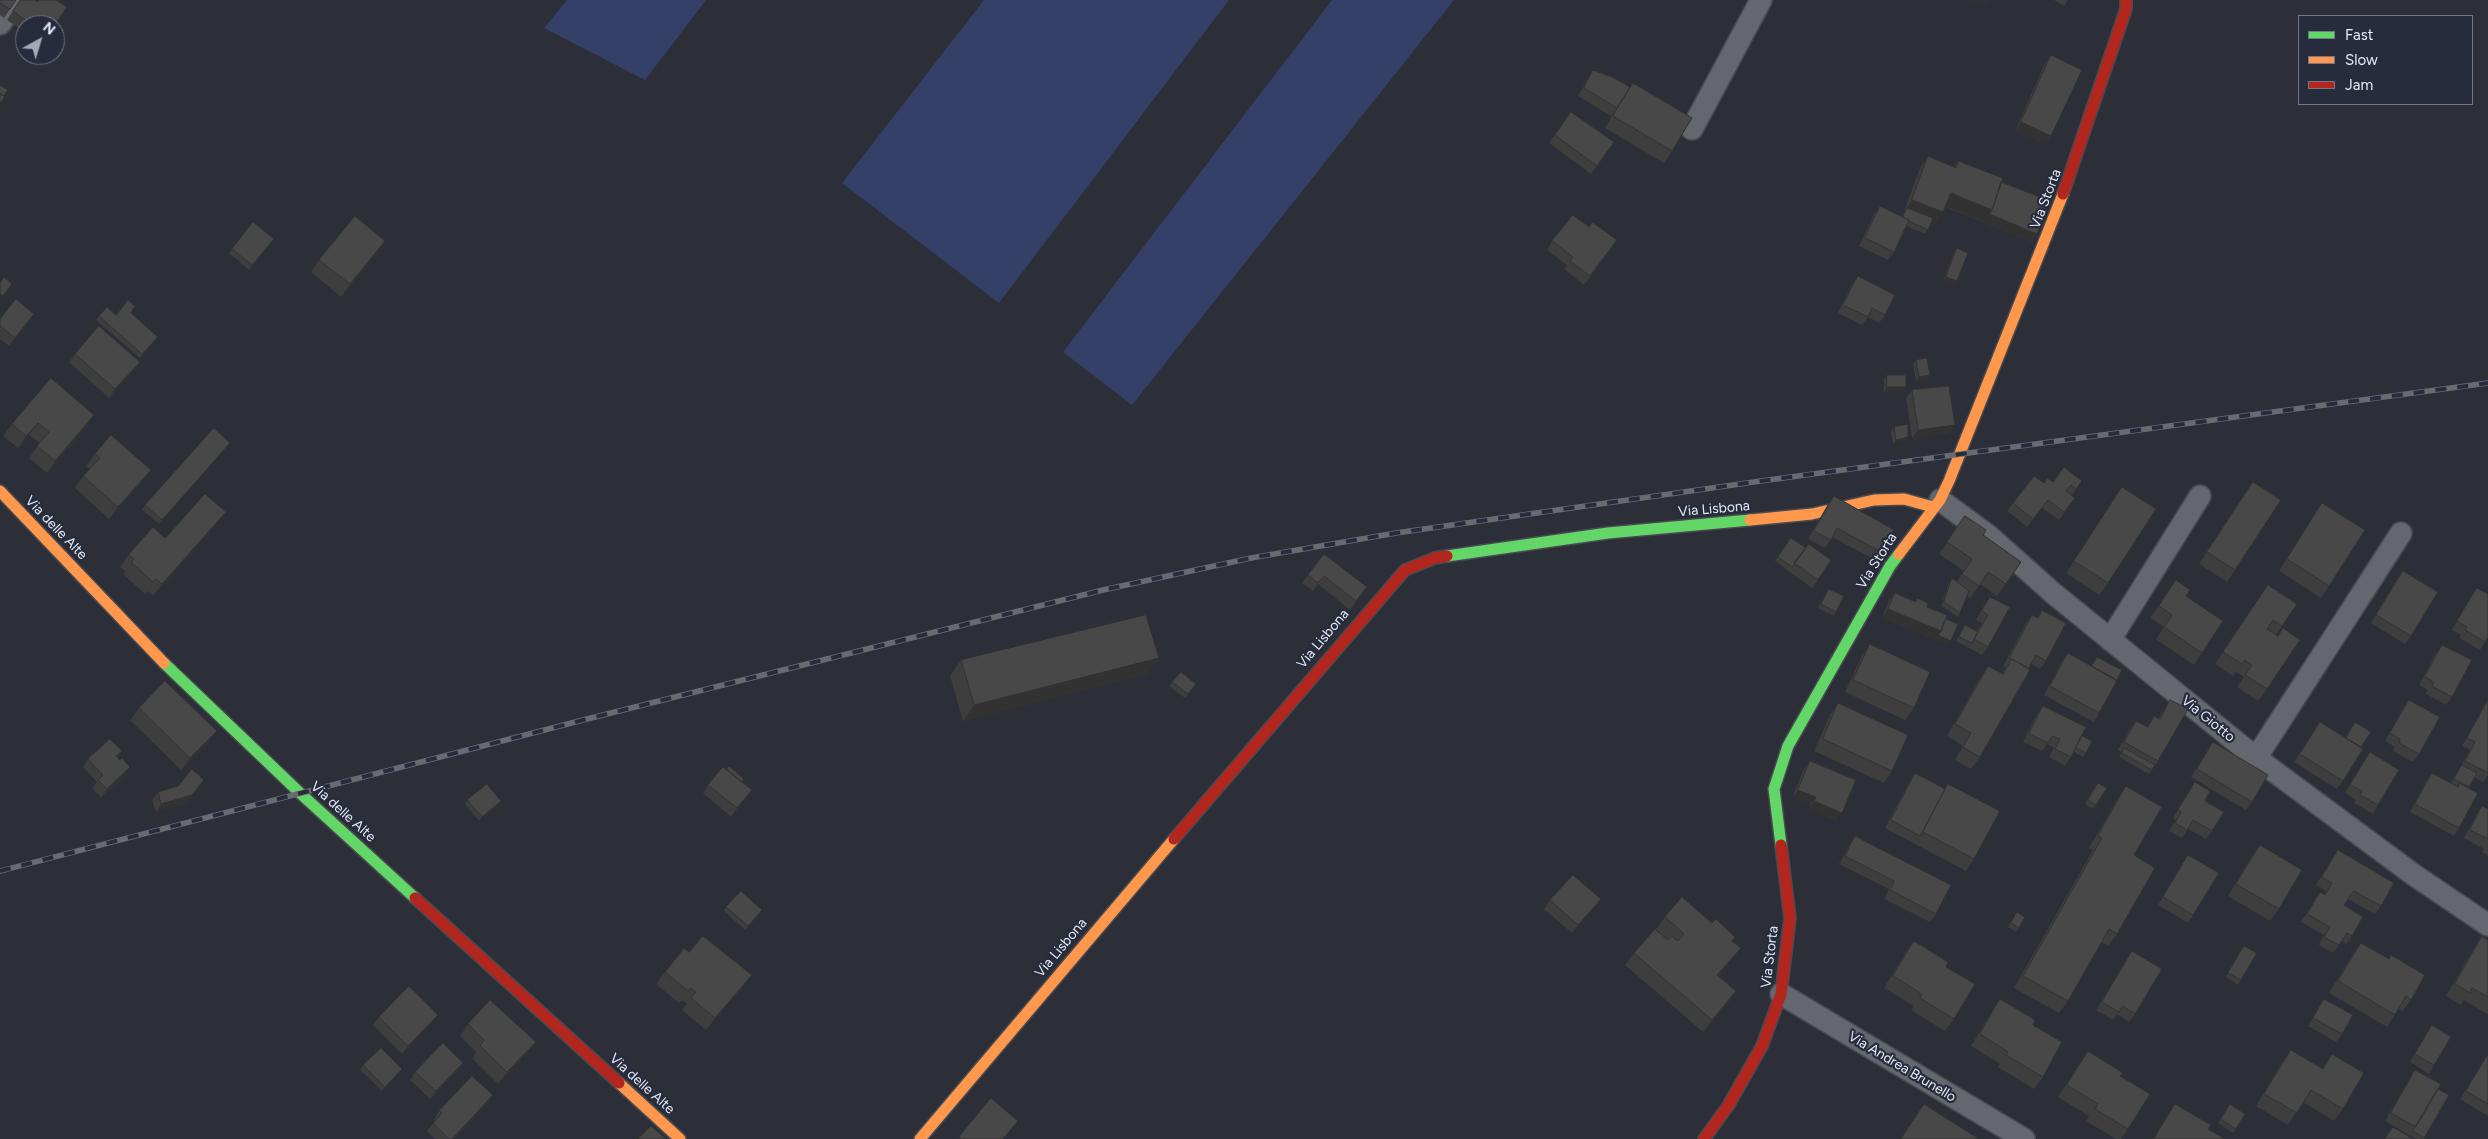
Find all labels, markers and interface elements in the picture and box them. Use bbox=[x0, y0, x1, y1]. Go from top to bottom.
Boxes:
north arrow bbox=[15, 15, 65, 65]
legend bbox=[2298, 15, 2473, 105]
text: N bbox=[40, 19, 59, 39]
text: Fast bbox=[2345, 26, 2373, 44]
text: Slow bbox=[2345, 51, 2378, 69]
text: Jam bbox=[2345, 76, 2373, 94]
street label: Via Storta bbox=[2027, 167, 2065, 231]
street label: Via delle Alte bbox=[21, 493, 91, 563]
street label: Via Lisbona bbox=[1677, 497, 1751, 521]
street label: Via Storta bbox=[1853, 530, 1901, 592]
street label: Via Lisbona bbox=[1293, 606, 1353, 672]
street label: Via Giotto bbox=[2178, 692, 2238, 746]
street label: Via delle Alte bbox=[307, 778, 379, 846]
street label: Via Lisbona bbox=[1031, 915, 1091, 981]
street label: Via Storta bbox=[1758, 925, 1782, 989]
street label: Via Andrea Brunello bbox=[1845, 1028, 1959, 1106]
street label: Via delle Alte bbox=[606, 1050, 678, 1118]

